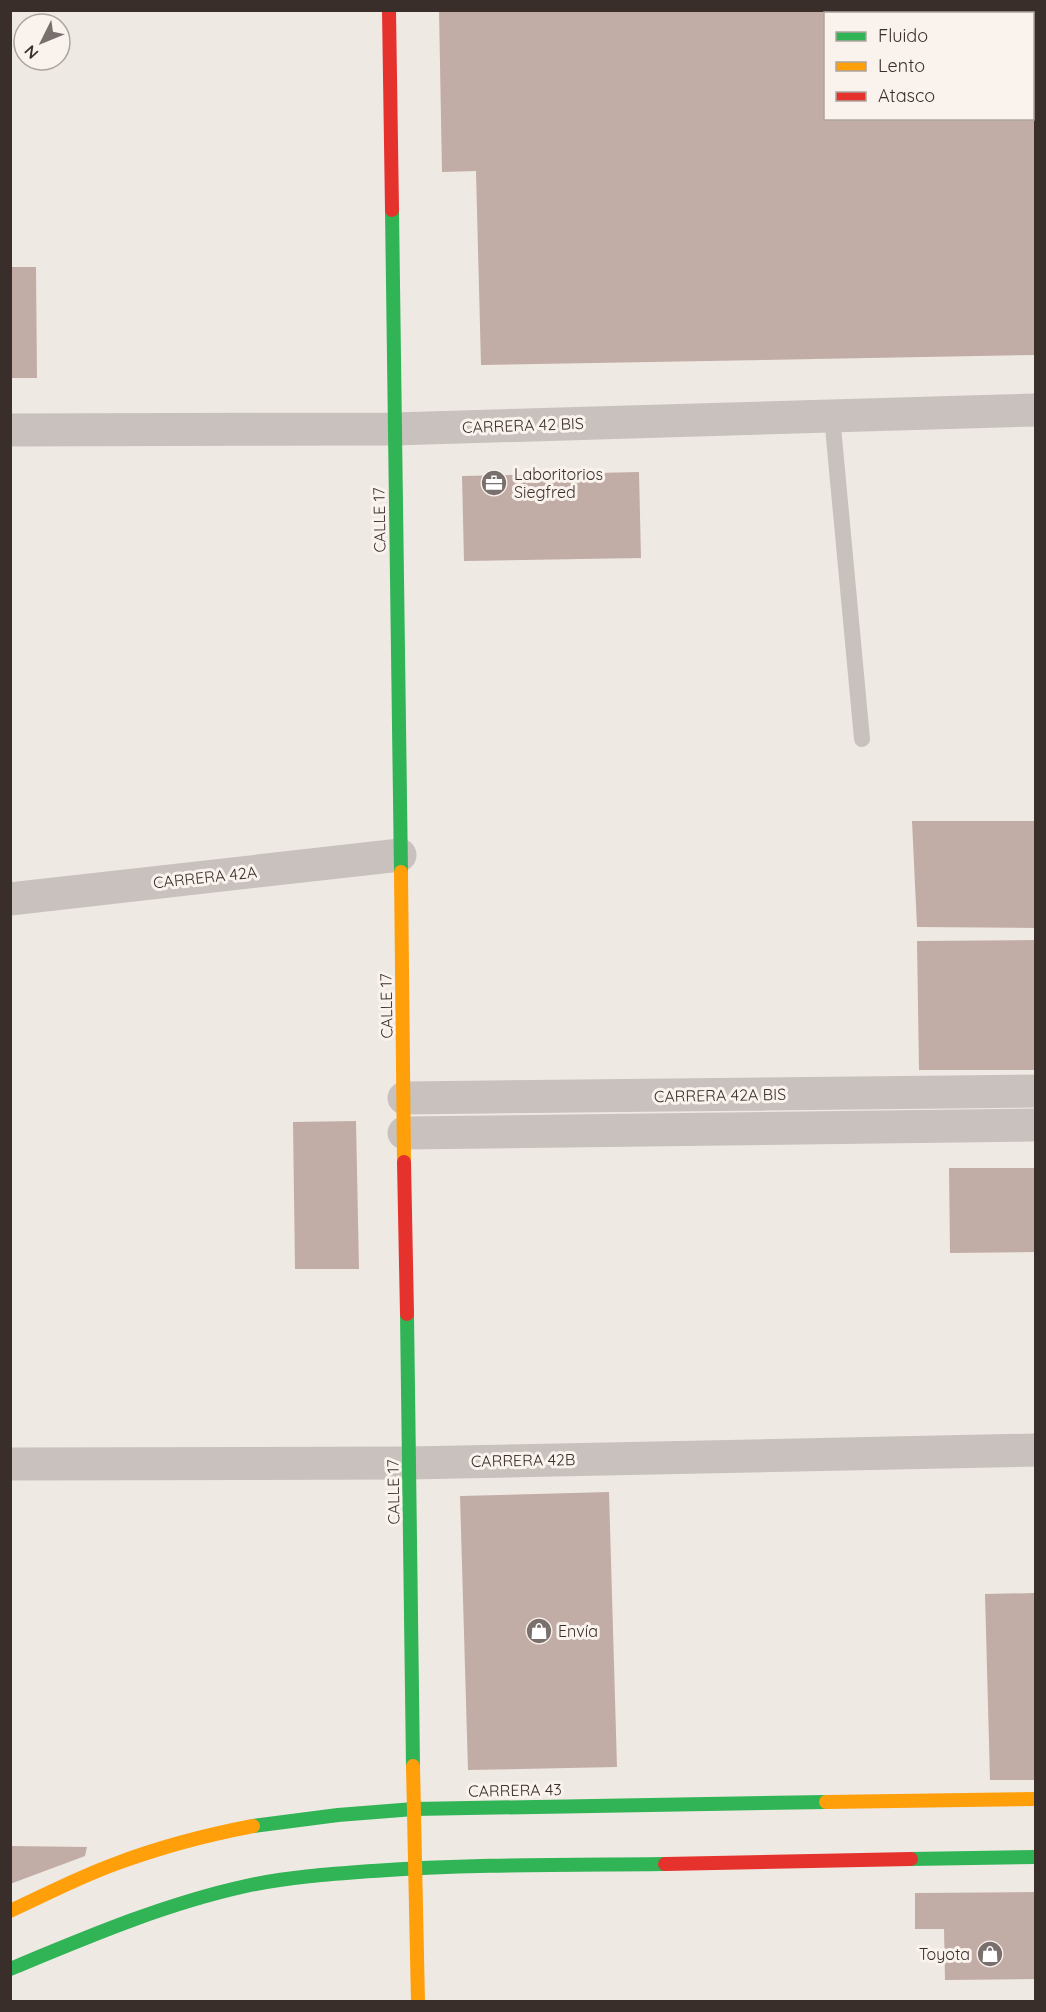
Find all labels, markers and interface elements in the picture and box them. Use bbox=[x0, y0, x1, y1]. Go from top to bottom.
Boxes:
north arrow bbox=[12, 12, 72, 72]
legend bbox=[824, 12, 1034, 120]
text: Fluido bbox=[878, 24, 928, 47]
text: N bbox=[20, 41, 42, 63]
text: Lento bbox=[878, 54, 925, 77]
text: Atasco bbox=[878, 84, 935, 107]
street label: CARRERA 42 BIS bbox=[462, 413, 584, 437]
place label: Laboritorios Siegfred bbox=[514, 464, 603, 502]
office icon: Laboritorios Siegfred bbox=[479, 468, 509, 498]
street label: CALLE 17 bbox=[368, 487, 390, 553]
street label: CARRERA 42A bbox=[152, 862, 258, 892]
street label: CALLE 17 bbox=[375, 973, 397, 1039]
street label: CARRERA 42A BIS bbox=[654, 1084, 786, 1106]
street label: CARRERA 42B bbox=[471, 1449, 575, 1471]
street label: CALLE 17 bbox=[382, 1459, 404, 1525]
shop icon: Envía bbox=[524, 1616, 554, 1646]
place label: Envía bbox=[558, 1621, 598, 1641]
street label: CARRERA 43 bbox=[468, 1779, 562, 1801]
shop icon: Toyota bbox=[975, 1939, 1005, 1969]
place label: Toyota bbox=[919, 1944, 970, 1964]

